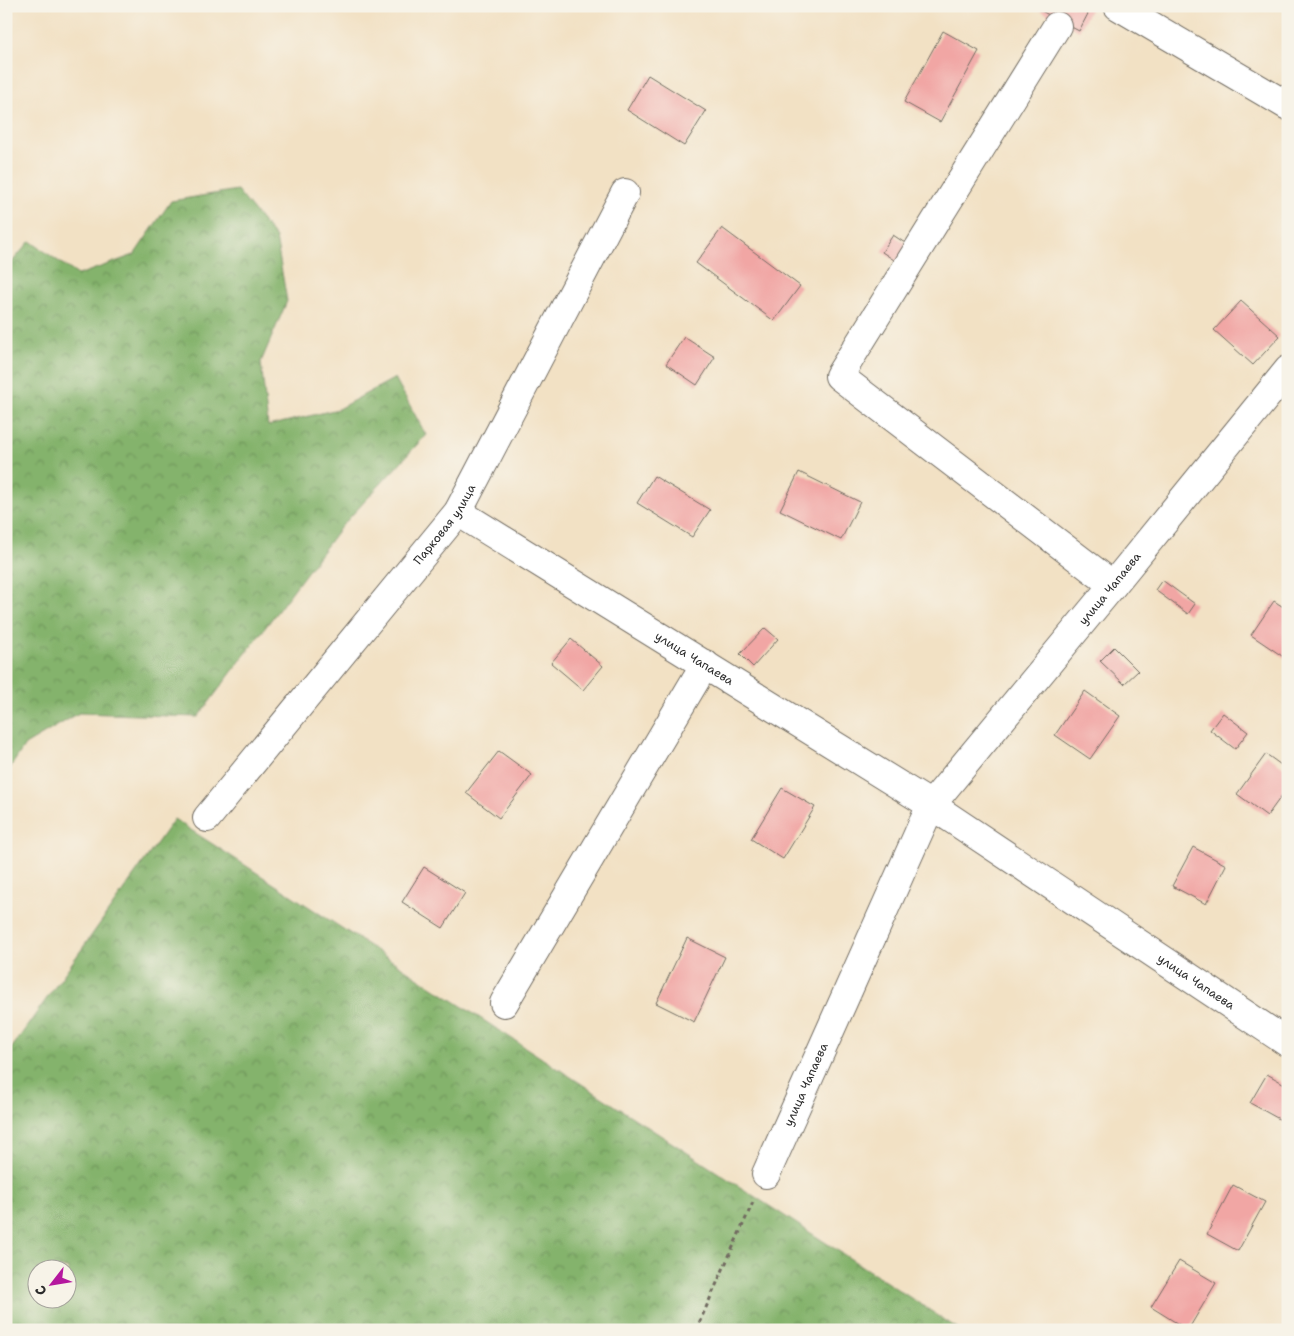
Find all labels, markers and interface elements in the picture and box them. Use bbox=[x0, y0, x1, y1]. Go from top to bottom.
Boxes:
street label: Парковая улица bbox=[410, 481, 479, 568]
street label: улица Чапаева bbox=[1075, 548, 1145, 628]
street label: улица Чапаева bbox=[652, 628, 737, 689]
street label: улица Чапаева bbox=[1154, 950, 1238, 1014]
street label: улица Чапаева bbox=[780, 1040, 832, 1129]
north arrow bbox=[28, 1258, 78, 1308]
text: С bbox=[31, 1282, 51, 1299]

